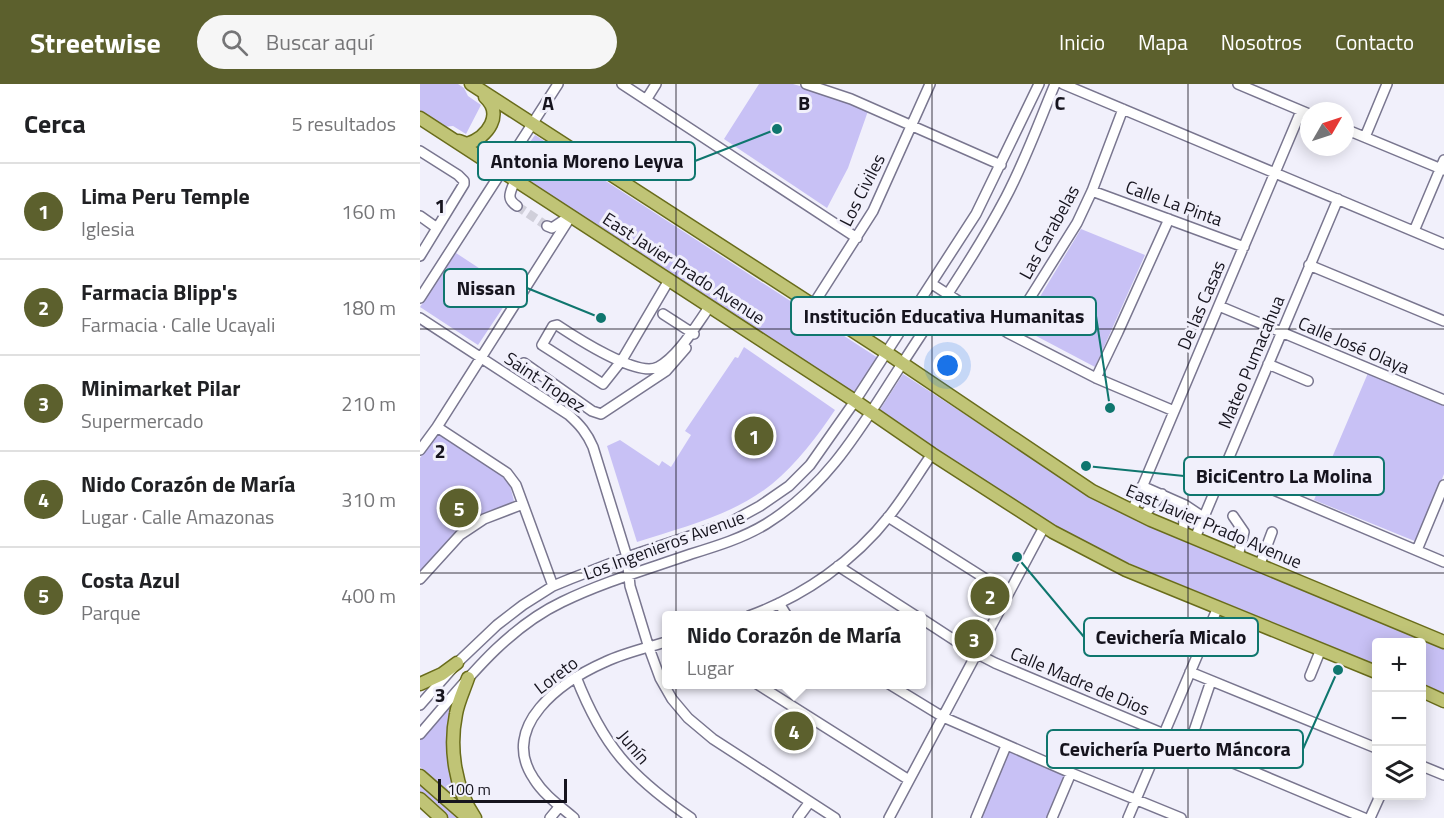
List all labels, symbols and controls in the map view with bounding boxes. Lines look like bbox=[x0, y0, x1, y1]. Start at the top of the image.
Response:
search box bbox=[197, 15, 617, 69]
text: Streetwise bbox=[30, 21, 161, 64]
text: Buscar aquí bbox=[266, 25, 373, 59]
icon: search bbox=[218, 26, 251, 59]
text: Inicio bbox=[1059, 26, 1105, 58]
text: Mapa bbox=[1138, 26, 1188, 58]
text: Nosotros bbox=[1221, 26, 1302, 58]
text: Contacto bbox=[1335, 26, 1414, 58]
text: A bbox=[542, 87, 554, 118]
text: B bbox=[798, 87, 810, 118]
text: C bbox=[1055, 87, 1066, 118]
north arrow bbox=[1300, 102, 1354, 156]
text: Cerca bbox=[24, 104, 86, 143]
text: 5 resultados bbox=[292, 108, 396, 139]
callout: Antonia Moreno Leyva bbox=[478, 142, 695, 180]
text: Antonia Moreno Leyva bbox=[491, 145, 683, 176]
street label: Los Civiles bbox=[832, 149, 892, 231]
street label: Calle La Pinta bbox=[1122, 173, 1226, 233]
text: Lima Peru Temple bbox=[81, 179, 250, 213]
street label: Las Carabelas bbox=[1012, 180, 1086, 284]
text: 1 bbox=[434, 190, 446, 221]
text: 1 bbox=[38, 196, 49, 227]
text: 160 m bbox=[341, 196, 396, 227]
street label: East Javier Prado Avenue bbox=[597, 205, 771, 331]
text: Iglesia bbox=[81, 213, 134, 244]
street label: De las Casas bbox=[1170, 256, 1232, 354]
callout: Nissan bbox=[444, 269, 527, 307]
text: Nissan bbox=[456, 272, 516, 303]
text: Farmacia Blipp's bbox=[81, 275, 237, 309]
street label: Mateo Pumacahua bbox=[1211, 291, 1291, 433]
text: 2 bbox=[38, 292, 49, 323]
text: 180 m bbox=[341, 292, 396, 323]
callout: Institución Educativa Humanitas bbox=[791, 297, 1096, 335]
text: Institución Educativa Humanitas bbox=[804, 300, 1085, 331]
text: Farmacia · Calle Ucayali bbox=[81, 309, 275, 340]
street label: Calle José Olaya bbox=[1294, 309, 1414, 381]
street label: Saint Tropez bbox=[499, 345, 591, 419]
your location bbox=[933, 351, 962, 380]
text: Minimarket Pilar bbox=[81, 371, 240, 405]
text: 3 bbox=[38, 388, 49, 419]
text: 210 m bbox=[341, 388, 396, 419]
text: Supermercado bbox=[81, 405, 203, 436]
pin: 1 bbox=[734, 414, 774, 458]
text: 2 bbox=[434, 435, 446, 466]
callout: BiciCentro La Molina bbox=[1184, 457, 1384, 495]
text: BiciCentro La Molina bbox=[1196, 460, 1372, 491]
text: Nido Corazón de María bbox=[81, 467, 296, 501]
street label: East Javier Prado Avenue bbox=[1122, 477, 1306, 575]
text: 4 bbox=[38, 484, 49, 515]
text: 310 m bbox=[341, 484, 396, 515]
pin: 5 bbox=[440, 486, 478, 530]
text: Lugar · Calle Amazonas bbox=[81, 501, 274, 532]
street label: Los Ingenieros Avenue bbox=[580, 503, 748, 587]
text: Costa Azul bbox=[81, 563, 180, 597]
pin: 2 bbox=[970, 574, 1010, 618]
text: 5 bbox=[38, 580, 49, 611]
text: 400 m bbox=[341, 580, 396, 611]
text: Parque bbox=[81, 597, 141, 628]
popup bbox=[662, 611, 926, 689]
pin: 3 bbox=[954, 616, 994, 662]
text: Nido Corazón de María bbox=[687, 618, 901, 652]
callout: Cevichería Micalo bbox=[1084, 618, 1258, 656]
text: Cevichería Micalo bbox=[1096, 621, 1246, 652]
map controls bbox=[1372, 638, 1426, 800]
button: + bbox=[1372, 638, 1426, 692]
street label: Calle Madre de Dios bbox=[1006, 639, 1154, 723]
street label: Loreto bbox=[528, 649, 584, 701]
text: Lugar bbox=[687, 652, 734, 683]
text: 3 bbox=[434, 679, 446, 710]
button: − bbox=[1372, 692, 1426, 746]
pin: 4 bbox=[774, 708, 814, 754]
street label: Junín bbox=[611, 724, 657, 770]
callout: Cevichería Puerto Máncora bbox=[1047, 730, 1303, 768]
text: Cevichería Puerto Máncora bbox=[1059, 733, 1291, 764]
button: layers bbox=[1372, 746, 1426, 800]
scale bar bbox=[438, 776, 567, 804]
text: 100 m bbox=[447, 777, 491, 801]

